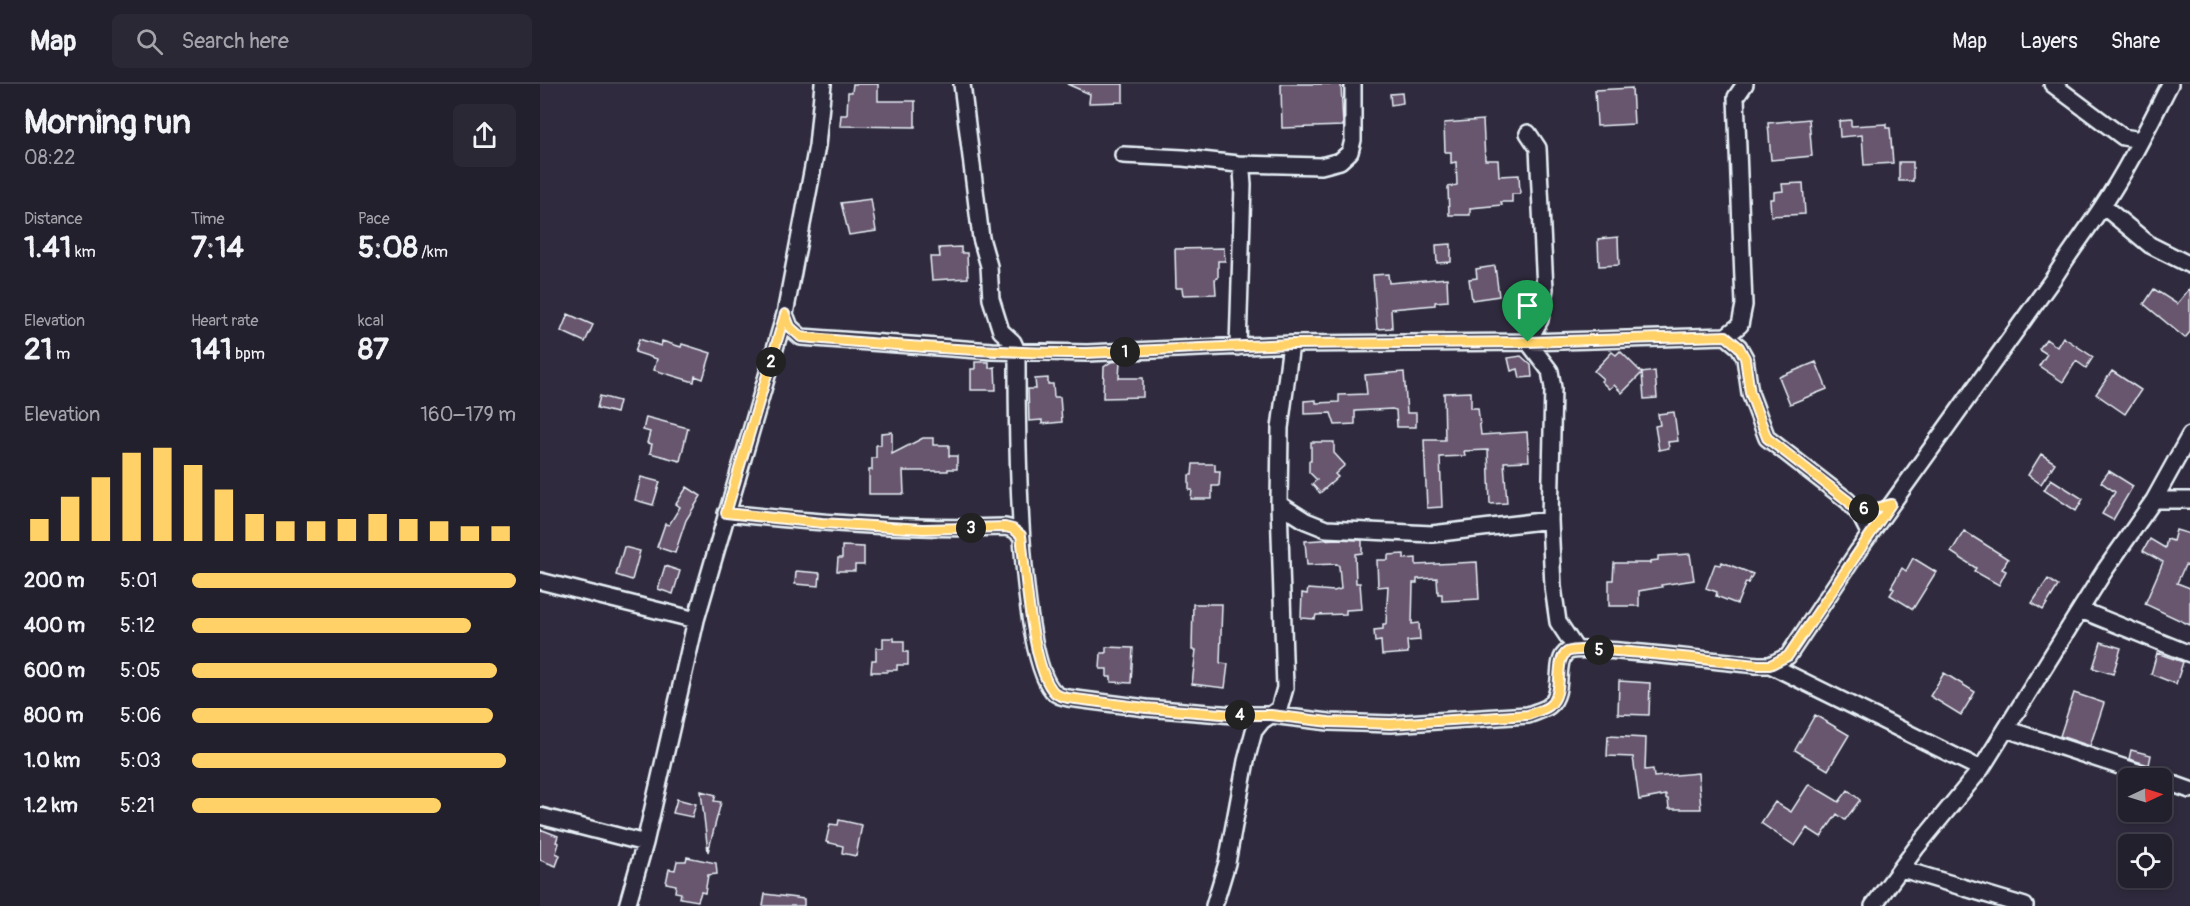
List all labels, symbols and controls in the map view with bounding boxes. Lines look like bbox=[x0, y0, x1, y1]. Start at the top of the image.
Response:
search box bbox=[112, 14, 532, 68]
text: Map bbox=[30, 24, 76, 59]
icon: search bbox=[133, 25, 166, 58]
text: Search here bbox=[181, 27, 289, 55]
text: Map bbox=[1952, 28, 1987, 55]
text: Layers bbox=[2020, 28, 2078, 55]
text: Share bbox=[2111, 28, 2160, 55]
text: Morning run bbox=[24, 102, 191, 143]
button: share bbox=[453, 104, 516, 167]
text: 08:22 bbox=[24, 145, 75, 170]
text: Distance bbox=[24, 209, 83, 229]
text: Time bbox=[191, 209, 224, 229]
text: Pace bbox=[358, 209, 390, 229]
text: 1.41 bbox=[24, 229, 71, 266]
text: 7:14 bbox=[191, 229, 244, 266]
text: 5:08 bbox=[358, 229, 418, 266]
text: km bbox=[71, 242, 96, 262]
text: /km bbox=[418, 242, 448, 262]
pin bbox=[1502, 280, 1553, 342]
icon: arrive bbox=[1511, 289, 1544, 322]
text: Elevation bbox=[24, 311, 85, 331]
text: Heart rate bbox=[191, 311, 258, 331]
text: kcal bbox=[358, 311, 384, 331]
text: 21 bbox=[24, 331, 53, 368]
text: 141 bbox=[191, 331, 232, 368]
text: 87 bbox=[358, 331, 389, 368]
pin: 1 bbox=[1110, 337, 1140, 367]
text: 1 bbox=[1122, 342, 1128, 362]
text: m bbox=[53, 344, 70, 364]
text: bpm bbox=[232, 344, 265, 364]
pin: 2 bbox=[756, 347, 786, 377]
text: 2 bbox=[767, 352, 775, 372]
text: Elevation bbox=[24, 402, 100, 427]
text: 160–179 m bbox=[420, 402, 516, 427]
pin: 6 bbox=[1849, 494, 1879, 524]
text: 6 bbox=[1859, 499, 1869, 519]
pin: 3 bbox=[956, 513, 986, 543]
text: 3 bbox=[967, 518, 975, 538]
text: 200 m bbox=[24, 568, 85, 593]
text: 5:01 bbox=[120, 568, 158, 593]
text: 400 m bbox=[24, 613, 85, 638]
text: 5:12 bbox=[120, 613, 155, 638]
pin: 5 bbox=[1584, 635, 1614, 665]
text: 5 bbox=[1595, 640, 1603, 660]
text: 600 m bbox=[24, 658, 85, 683]
text: 5:05 bbox=[120, 658, 161, 683]
pin: 4 bbox=[1225, 700, 1255, 730]
text: 800 m bbox=[24, 703, 84, 728]
text: 5:06 bbox=[120, 703, 161, 728]
text: 4 bbox=[1235, 705, 1245, 725]
text: 1.0 km bbox=[24, 748, 80, 773]
text: 5:03 bbox=[120, 748, 161, 773]
north arrow bbox=[2118, 768, 2172, 822]
map controls bbox=[2118, 768, 2172, 888]
text: 1.2 km bbox=[24, 793, 78, 818]
text: 5:21 bbox=[120, 793, 155, 818]
button: locate bbox=[2118, 834, 2172, 888]

